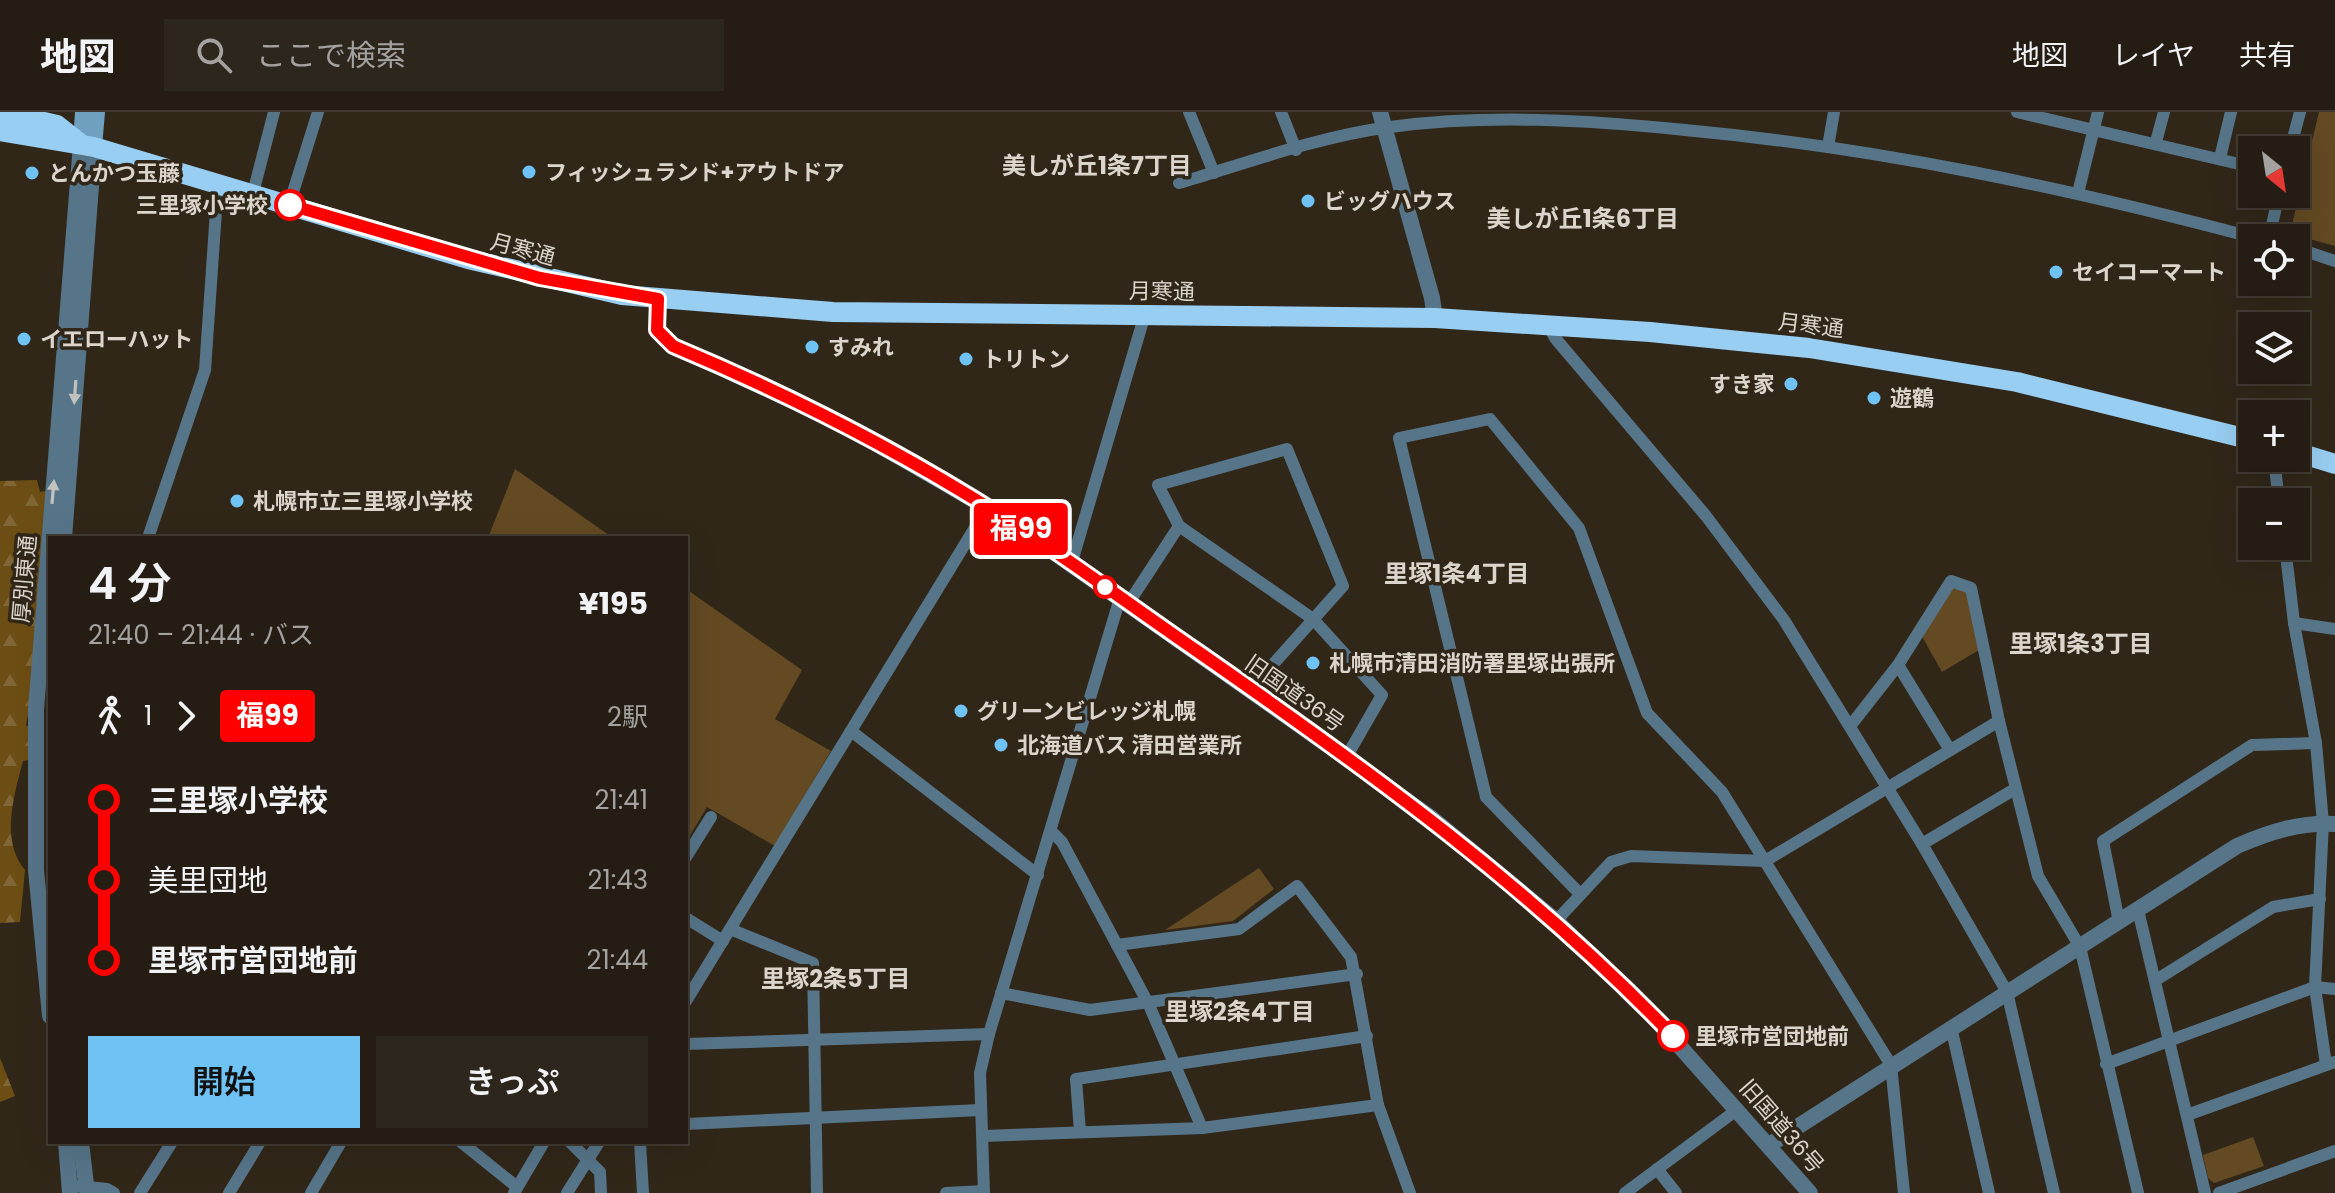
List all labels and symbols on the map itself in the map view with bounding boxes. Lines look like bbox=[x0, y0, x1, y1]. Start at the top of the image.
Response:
north arrow bbox=[2238, 136, 2310, 208]
district label: 美しが丘1条7丁目 bbox=[1002, 149, 1192, 182]
place label: フィッシュランド+アウトドア bbox=[545, 157, 844, 188]
place label: とんかつ玉藤 bbox=[48, 158, 180, 189]
marker: フィッシュランド+アウトドア bbox=[520, 163, 538, 181]
marker: とんかつ玉藤 bbox=[23, 164, 41, 182]
place label: ビッグハウス bbox=[1324, 186, 1456, 217]
place label: 三里塚小学校 bbox=[136, 190, 268, 221]
marker: 三里塚小学校 bbox=[275, 190, 305, 220]
marker: ビッグハウス bbox=[1299, 192, 1317, 210]
district label: 美しが丘1条6丁目 bbox=[1487, 202, 1679, 235]
street label: 月寒通 bbox=[487, 226, 559, 273]
place label: セイコーマート bbox=[2072, 257, 2226, 288]
marker: セイコーマート bbox=[2047, 263, 2065, 281]
street label: 月寒通 bbox=[1129, 275, 1195, 308]
street label: 月寒通 bbox=[1776, 306, 1846, 345]
place label: イエローハット bbox=[40, 324, 193, 355]
marker: イエローハット bbox=[15, 330, 33, 348]
place label: すみれ bbox=[828, 332, 894, 363]
marker: すみれ bbox=[803, 338, 821, 356]
place label: トリトン bbox=[982, 344, 1070, 375]
marker: トリトン bbox=[957, 350, 975, 368]
place label: すき家 bbox=[1709, 369, 1775, 400]
marker: すき家 bbox=[1782, 375, 1800, 393]
one-way arrow bbox=[68, 380, 81, 405]
place label: 遊鶴 bbox=[1890, 383, 1934, 414]
marker: 遊鶴 bbox=[1865, 389, 1883, 407]
one-way arrow bbox=[47, 479, 60, 504]
place label: 札幌市立三里塚小学校 bbox=[253, 486, 473, 517]
marker: 札幌市立三里塚小学校 bbox=[228, 492, 246, 510]
line badge: 福99 bbox=[975, 503, 1067, 555]
street label: 厚別東通 bbox=[5, 534, 44, 624]
district label: 里塚1条4丁目 bbox=[1384, 557, 1530, 590]
unlabelled marker bbox=[1094, 576, 1116, 598]
district label: 里塚1条3丁目 bbox=[2009, 627, 2153, 660]
street label: 旧国道36号 bbox=[1239, 648, 1351, 739]
place label: 札幌市清田消防署里塚出張所 bbox=[1329, 648, 1615, 679]
marker: 札幌市清田消防署里塚出張所 bbox=[1304, 654, 1322, 672]
place label: グリーンビレッジ札幌 bbox=[977, 696, 1196, 727]
marker: グリーンビレッジ札幌 bbox=[952, 702, 970, 720]
place label: 北海道バス 清田営業所 bbox=[1017, 730, 1242, 761]
marker: 北海道バス 清田営業所 bbox=[992, 736, 1010, 754]
district label: 里塚2条5丁目 bbox=[761, 962, 911, 995]
district label: 里塚2条4丁目 bbox=[1165, 995, 1315, 1028]
marker: 里塚市営団地前 bbox=[1658, 1021, 1688, 1051]
place label: 里塚市営団地前 bbox=[1695, 1021, 1849, 1052]
street label: 旧国道36号 bbox=[1732, 1073, 1831, 1180]

